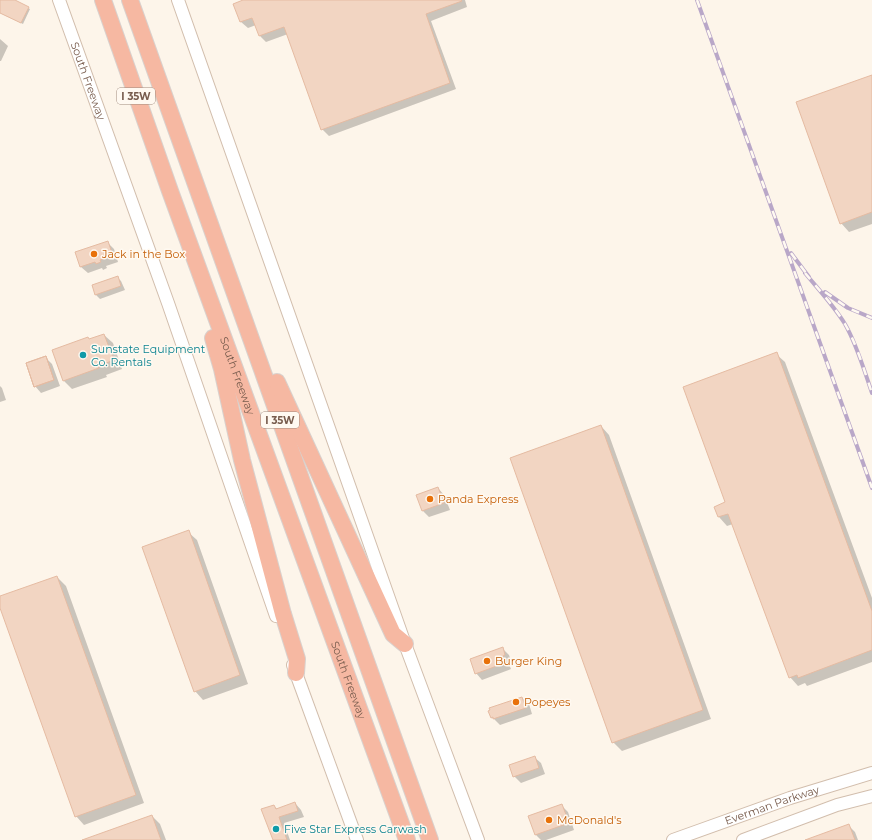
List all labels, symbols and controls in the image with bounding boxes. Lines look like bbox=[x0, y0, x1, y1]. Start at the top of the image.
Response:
street label: South Freeway bbox=[68, 40, 109, 122]
road number: I 35W bbox=[117, 88, 155, 104]
place label: Jack in the Box bbox=[101, 247, 185, 261]
marker: Jack in the Box bbox=[89, 249, 99, 259]
street label: South Freeway bbox=[217, 335, 258, 417]
place label: Sunstate Equipment Co. Rentals bbox=[91, 342, 206, 369]
marker: Sunstate Equipment Co. Rentals bbox=[78, 350, 88, 360]
road number: I 35W bbox=[261, 412, 299, 428]
place label: Panda Express bbox=[438, 492, 519, 506]
marker: Panda Express bbox=[425, 494, 435, 504]
street label: South Freeway bbox=[328, 639, 369, 721]
place label: Burger King bbox=[495, 654, 562, 668]
marker: Burger King bbox=[482, 656, 492, 666]
place label: Popeyes bbox=[524, 695, 571, 709]
marker: Popeyes bbox=[511, 697, 521, 707]
street label: Everman Parkway bbox=[723, 782, 821, 828]
place label: McDonald's bbox=[557, 813, 622, 827]
marker: McDonald's bbox=[544, 815, 554, 825]
place label: Five Star Express Carwash bbox=[284, 822, 427, 836]
marker: Five Star Express Carwash bbox=[271, 824, 281, 834]

